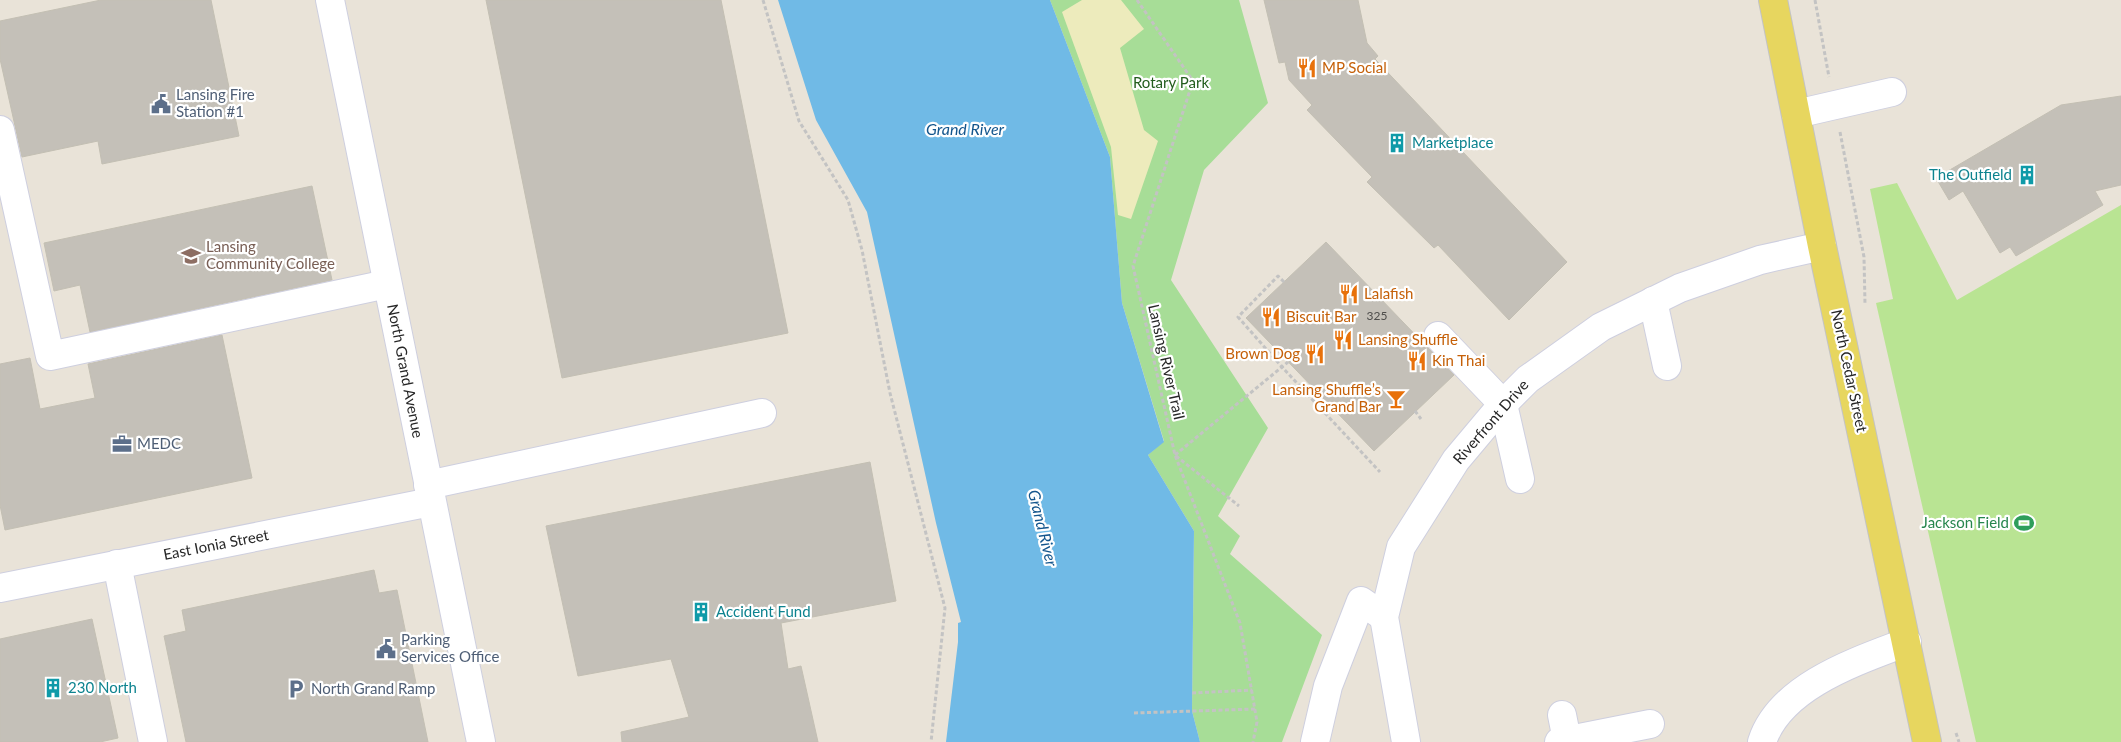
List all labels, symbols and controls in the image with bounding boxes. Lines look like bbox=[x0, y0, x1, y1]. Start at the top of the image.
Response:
restaurant icon: MP Social bbox=[1296, 57, 1318, 79]
place label: MP Social bbox=[1322, 58, 1387, 76]
park label: Rotary Park bbox=[1133, 73, 1209, 91]
place label: Lansing Fire Station #1 bbox=[176, 85, 255, 120]
public building icon: Lansing Fire Station #1 bbox=[150, 93, 172, 115]
water label: Grand River bbox=[926, 119, 1005, 138]
building icon: Marketplace bbox=[1386, 132, 1408, 154]
place label: Marketplace bbox=[1412, 133, 1493, 151]
building icon: The Outfield bbox=[2016, 164, 2038, 186]
place label: The Outfield bbox=[1929, 165, 2012, 183]
place label: Lansing Community College bbox=[206, 237, 335, 272]
school or university icon: Lansing Community College bbox=[180, 245, 202, 267]
restaurant icon: Lalafish bbox=[1338, 283, 1360, 305]
place label: Lalafish bbox=[1364, 284, 1414, 302]
street label: North Grand Avenue bbox=[384, 302, 428, 439]
street label: Lansing River Trail bbox=[1145, 302, 1189, 421]
restaurant icon: Biscuit Bar bbox=[1260, 306, 1282, 328]
place label: Biscuit Bar bbox=[1286, 307, 1357, 325]
house number: 325 bbox=[1367, 308, 1387, 323]
street label: North Cedar Street bbox=[1828, 308, 1872, 434]
restaurant icon: Lansing Shuffle bbox=[1332, 329, 1354, 351]
place label: Lansing Shuffle bbox=[1358, 330, 1458, 348]
restaurant icon: Brown Dog bbox=[1304, 343, 1326, 365]
place label: Brown Dog bbox=[1225, 344, 1300, 362]
restaurant icon: Kin Thai bbox=[1406, 350, 1428, 372]
place label: Kin Thai bbox=[1432, 351, 1485, 369]
street label: Riverfront Drive bbox=[1449, 375, 1532, 467]
place label: Lansing Shuffle’s Grand Bar bbox=[1272, 380, 1382, 415]
bar icon: Lansing Shuffle’s Grand Bar bbox=[1385, 388, 1407, 410]
office icon: MEDC bbox=[111, 433, 133, 455]
place label: MEDC bbox=[137, 434, 181, 452]
water label: Grand River bbox=[1025, 488, 1062, 569]
sports icon: Jackson Field bbox=[2013, 512, 2035, 534]
place label: Jackson Field bbox=[1922, 513, 2009, 531]
street label: East Ionia Street bbox=[162, 525, 271, 563]
building icon: Accident Fund bbox=[690, 601, 712, 623]
place label: Accident Fund bbox=[716, 602, 811, 620]
place label: Parking Services Office bbox=[401, 630, 499, 665]
public building icon: Parking Services Office bbox=[375, 638, 397, 660]
building icon: 230 North bbox=[42, 677, 64, 699]
place label: 230 North bbox=[68, 678, 137, 696]
parking icon: North Grand Ramp bbox=[285, 678, 307, 700]
place label: North Grand Ramp bbox=[311, 679, 436, 697]

